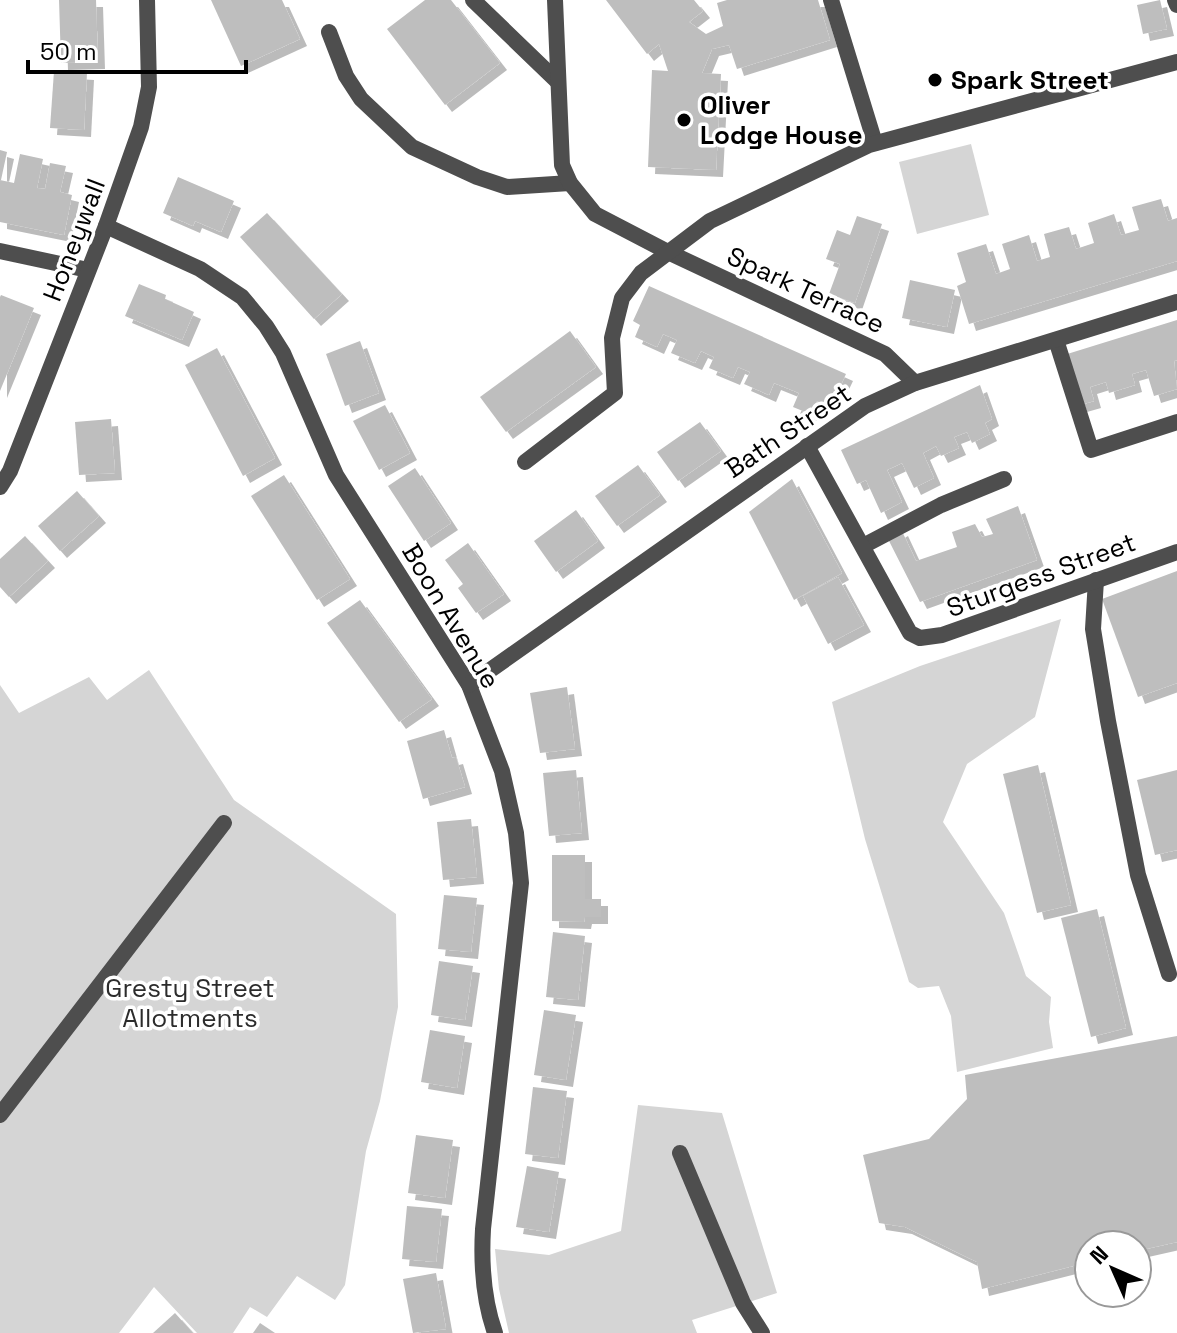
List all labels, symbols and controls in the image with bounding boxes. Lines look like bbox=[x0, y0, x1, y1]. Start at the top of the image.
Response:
scale bar bbox=[28, 24, 246, 74]
text: 50 m bbox=[40, 36, 97, 67]
place label: Spark Street bbox=[951, 63, 1109, 97]
marker: Spark Street bbox=[926, 71, 944, 89]
place label: Oliver Lodge House bbox=[700, 88, 862, 152]
marker: Oliver Lodge House bbox=[675, 111, 693, 129]
street label: Honeywall bbox=[35, 174, 113, 306]
street label: Spark Terrace bbox=[722, 239, 890, 341]
street label: Bath Street bbox=[718, 376, 858, 486]
street label: Sturgess Street bbox=[942, 525, 1140, 625]
street label: Boon Avenue bbox=[394, 537, 508, 695]
park label: Gresty Street Allotments bbox=[105, 971, 275, 1035]
north arrow bbox=[1073, 1229, 1153, 1309]
text: N bbox=[1084, 1240, 1114, 1270]

